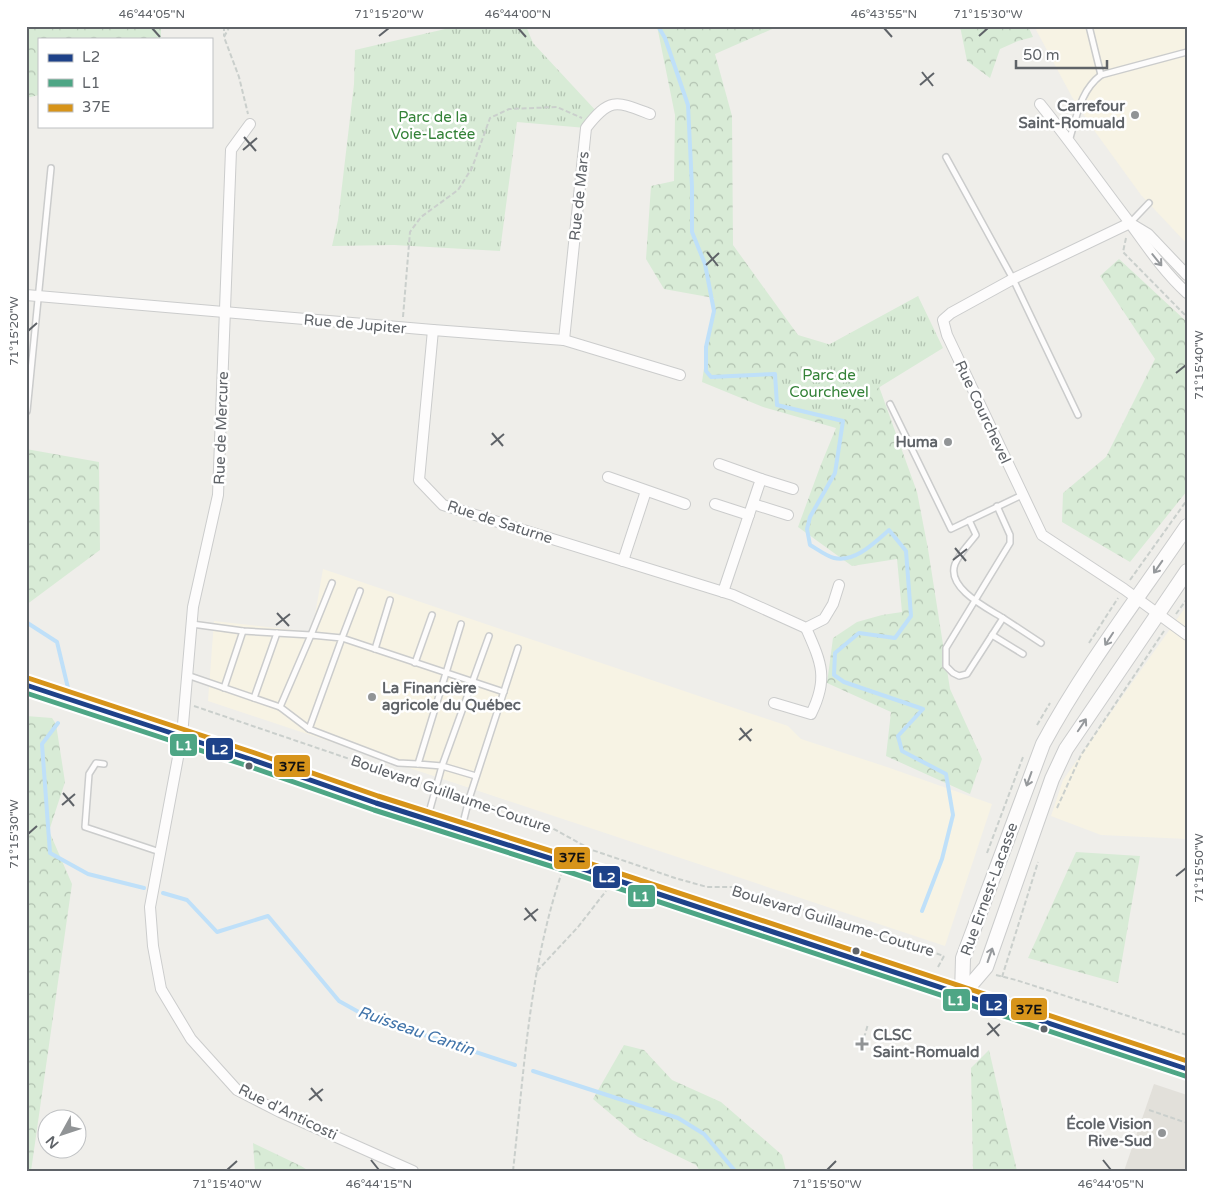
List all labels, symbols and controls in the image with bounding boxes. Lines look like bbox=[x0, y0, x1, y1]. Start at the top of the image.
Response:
text: 46°44'05"N bbox=[119, 7, 185, 21]
text: 71°15'20"W bbox=[354, 7, 424, 21]
text: 46°44'00"N bbox=[485, 7, 551, 21]
text: 46°43'55"N bbox=[851, 7, 917, 21]
text: 71°15'30"W bbox=[953, 7, 1023, 21]
legend bbox=[38, 38, 212, 128]
scale bar bbox=[1016, 38, 1107, 70]
text: 50 m bbox=[1023, 46, 1060, 64]
text: L2 bbox=[82, 48, 100, 66]
text: L1 bbox=[82, 74, 100, 92]
place label: Carrefour Saint-Romuald bbox=[1019, 97, 1125, 132]
text: 37E bbox=[82, 98, 110, 116]
park label: Parc de la Voie-Lactée bbox=[391, 108, 475, 143]
marker: Carrefour Saint-Romuald bbox=[1129, 109, 1141, 121]
street label: Rue de Mars bbox=[565, 150, 593, 242]
one-way arrow bbox=[1151, 253, 1162, 266]
text: 71°15'20"W bbox=[7, 296, 21, 366]
street label: Rue de Jupiter bbox=[303, 311, 407, 337]
text: 71°15'40"W bbox=[1192, 330, 1206, 400]
street label: Rue Courchevel bbox=[951, 358, 1015, 466]
park label: Parc de Courchevel bbox=[789, 366, 869, 401]
street label: Rue de Mercure bbox=[210, 371, 232, 485]
place label: Huma bbox=[896, 433, 938, 451]
marker: Huma bbox=[942, 436, 954, 448]
street label: Rue de Saturne bbox=[445, 496, 555, 548]
one-way arrow bbox=[1153, 560, 1163, 574]
one-way arrow bbox=[1104, 631, 1114, 645]
place label: La Financière agricole du Québec bbox=[382, 679, 521, 715]
marker: La Financière agricole du Québec bbox=[366, 691, 378, 703]
one-way arrow bbox=[1077, 719, 1087, 733]
line badge: L1 bbox=[169, 733, 198, 757]
text: L1 bbox=[176, 737, 192, 754]
line badge: L2 bbox=[205, 737, 234, 761]
text: L2 bbox=[212, 741, 229, 758]
street label: Boulevard Guillaume-Couture bbox=[348, 751, 554, 837]
line badge: 37E bbox=[273, 754, 311, 778]
text: 37E bbox=[279, 758, 305, 775]
unlabelled marker bbox=[244, 761, 254, 771]
one-way arrow bbox=[1024, 771, 1033, 786]
text: 71°15'30"W bbox=[7, 799, 21, 869]
street label: Rue Ernest-Lacasse bbox=[957, 820, 1021, 958]
text: 71°15'50"W bbox=[1192, 833, 1206, 903]
line badge: 37E bbox=[553, 846, 591, 870]
text: 37E bbox=[559, 849, 585, 866]
line badge: L2 bbox=[592, 865, 621, 889]
text: L2 bbox=[599, 869, 616, 886]
street label: Boulevard Guillaume-Couture bbox=[730, 882, 936, 960]
line badge: L1 bbox=[627, 884, 656, 908]
text: L1 bbox=[633, 888, 649, 905]
unlabelled marker bbox=[851, 946, 861, 956]
one-way arrow bbox=[986, 948, 995, 964]
line badge: L1 bbox=[942, 988, 971, 1012]
text: L1 bbox=[948, 992, 964, 1009]
line badge: L2 bbox=[979, 993, 1008, 1017]
text: L2 bbox=[986, 997, 1003, 1014]
line badge: 37E bbox=[1010, 997, 1048, 1021]
text: 37E bbox=[1016, 1001, 1042, 1018]
water label: Ruisseau Cantin bbox=[355, 1002, 478, 1061]
unlabelled marker bbox=[1039, 1024, 1049, 1034]
place label: CLSC Saint-Romuald bbox=[873, 1026, 980, 1061]
marker: CLSC Saint-Romuald bbox=[855, 1037, 869, 1051]
street label: Rue d'Anticosti bbox=[235, 1080, 341, 1144]
north arrow bbox=[38, 1110, 88, 1160]
place label: École Vision Rive-Sud bbox=[1066, 1114, 1152, 1150]
marker: École Vision Rive-Sud bbox=[1156, 1127, 1168, 1139]
text: N bbox=[42, 1132, 63, 1152]
text: 71°15'40"W bbox=[192, 1177, 262, 1191]
text: 46°44'15"N bbox=[346, 1177, 412, 1191]
text: 71°15'50"W bbox=[792, 1177, 862, 1191]
text: 46°44'05"N bbox=[1078, 1177, 1144, 1191]

